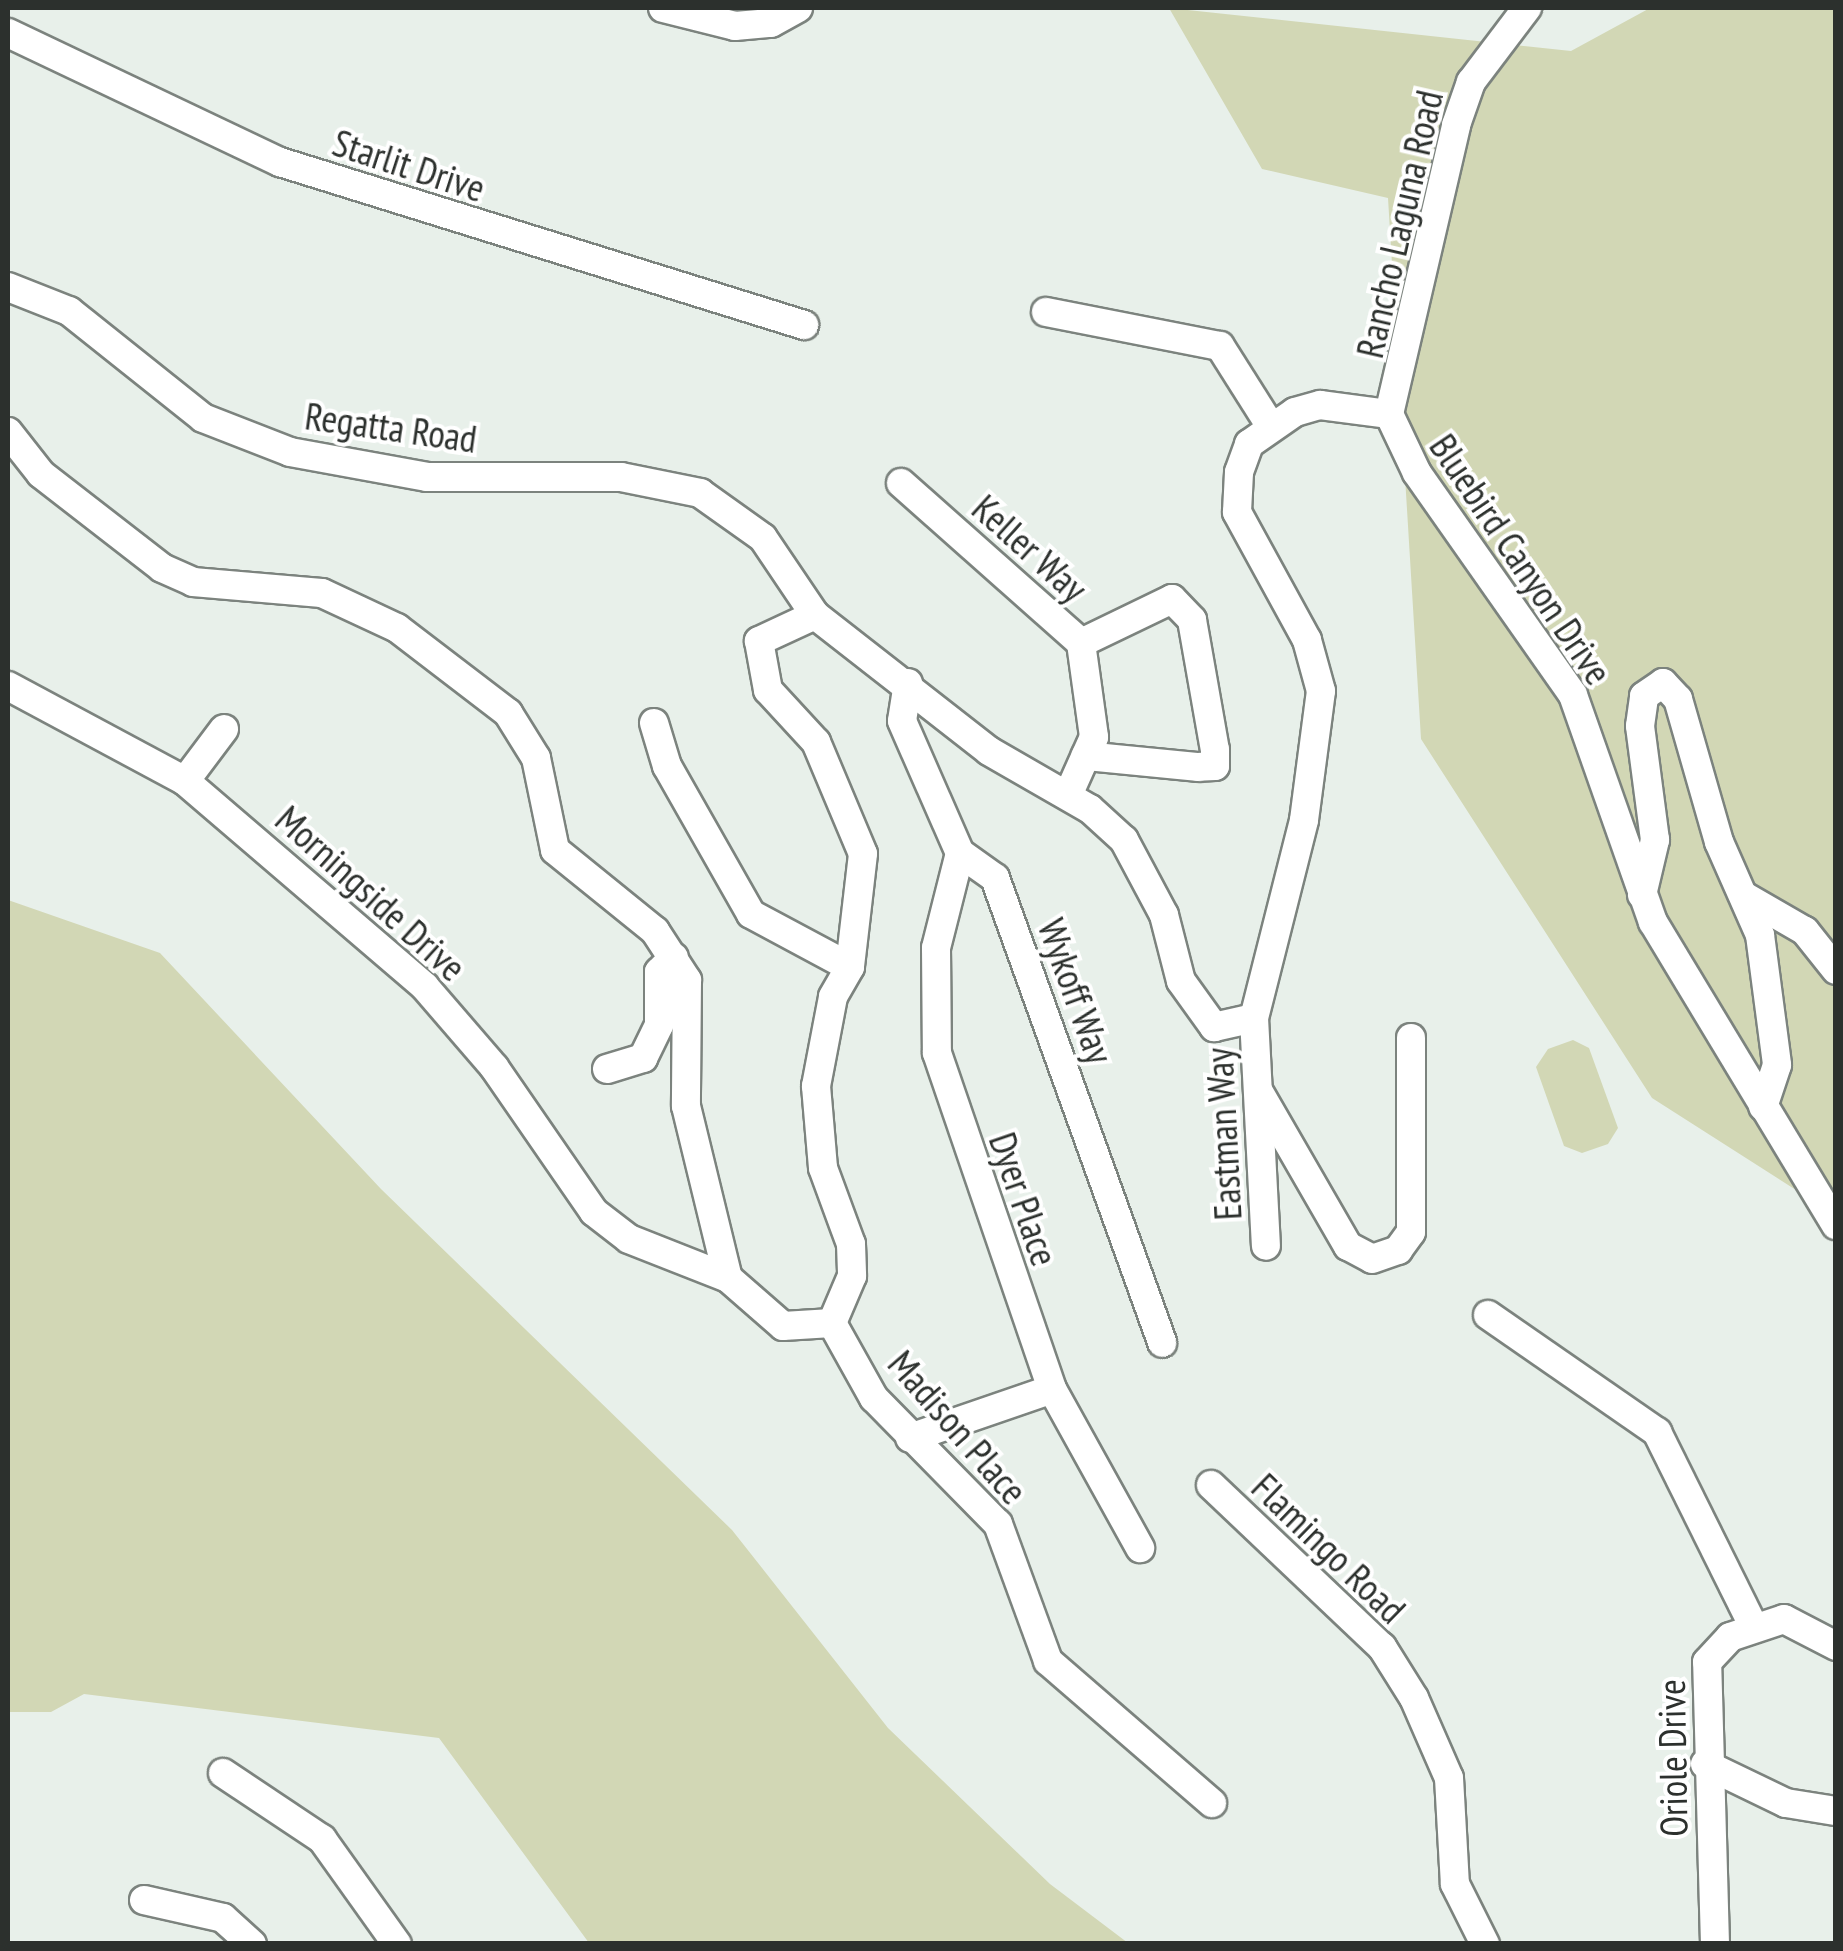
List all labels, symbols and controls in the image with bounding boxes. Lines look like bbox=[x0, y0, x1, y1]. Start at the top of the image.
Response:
street label: Rancho Laguna Road bbox=[1346, 86, 1452, 362]
street label: Starlit Drive bbox=[327, 119, 491, 211]
street label: Regatta Road bbox=[302, 392, 480, 462]
street label: Bluebird Canyon Drive bbox=[1420, 425, 1622, 693]
street label: Keller Way bbox=[963, 485, 1097, 611]
street label: Morningside Drive bbox=[267, 796, 475, 990]
street label: Wykoff Way bbox=[1029, 912, 1123, 1070]
street label: Eastman Way bbox=[1196, 1046, 1250, 1222]
street label: Dyer Place bbox=[980, 1126, 1068, 1272]
street label: Madison Place bbox=[879, 1341, 1037, 1513]
street label: Flamingo Road bbox=[1243, 1464, 1415, 1632]
street label: Oriole Drive bbox=[1648, 1679, 1696, 1837]

